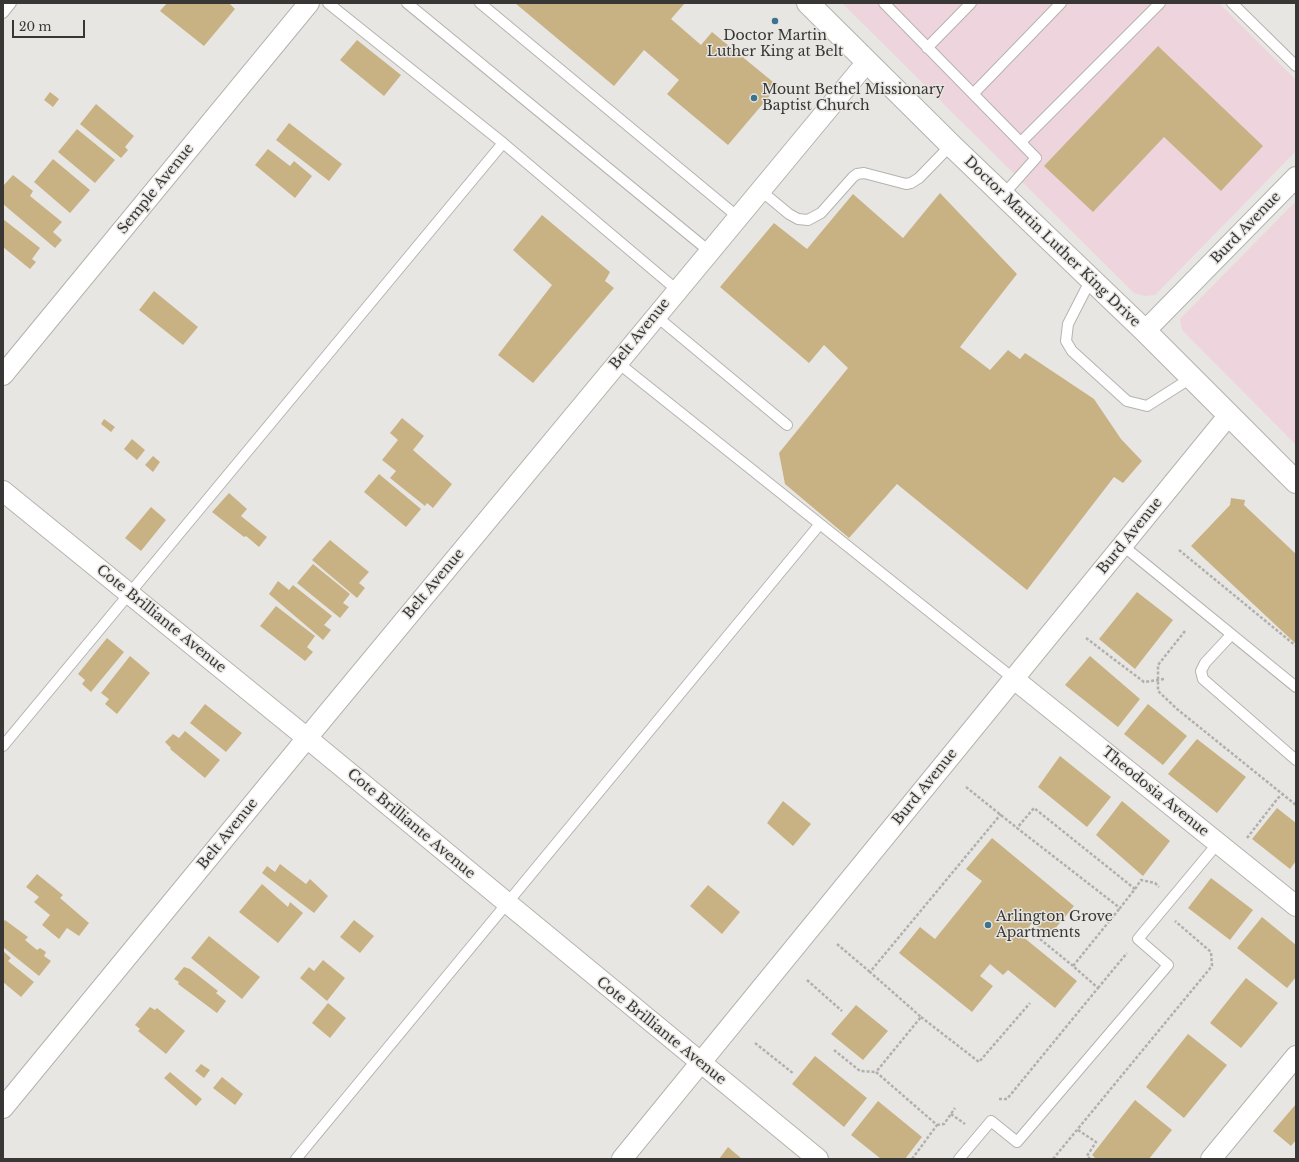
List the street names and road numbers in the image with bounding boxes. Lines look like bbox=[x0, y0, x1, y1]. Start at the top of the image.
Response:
street label: Semple Avenue bbox=[114, 140, 198, 238]
street label: Doctor Martin Luther King Drive bbox=[960, 153, 1144, 331]
street label: Burd Avenue bbox=[1208, 189, 1284, 267]
street label: Belt Avenue bbox=[606, 295, 674, 373]
street label: Burd Avenue bbox=[1094, 494, 1166, 578]
street label: Belt Avenue bbox=[400, 546, 468, 622]
street label: Cote Brilliante Avenue bbox=[93, 562, 229, 676]
street label: Theodosia Avenue bbox=[1098, 744, 1212, 840]
street label: Burd Avenue bbox=[889, 745, 961, 829]
street label: Cote Brilliante Avenue bbox=[344, 766, 478, 882]
street label: Belt Avenue bbox=[194, 795, 262, 873]
street label: Cote Brilliante Avenue bbox=[593, 974, 729, 1088]

